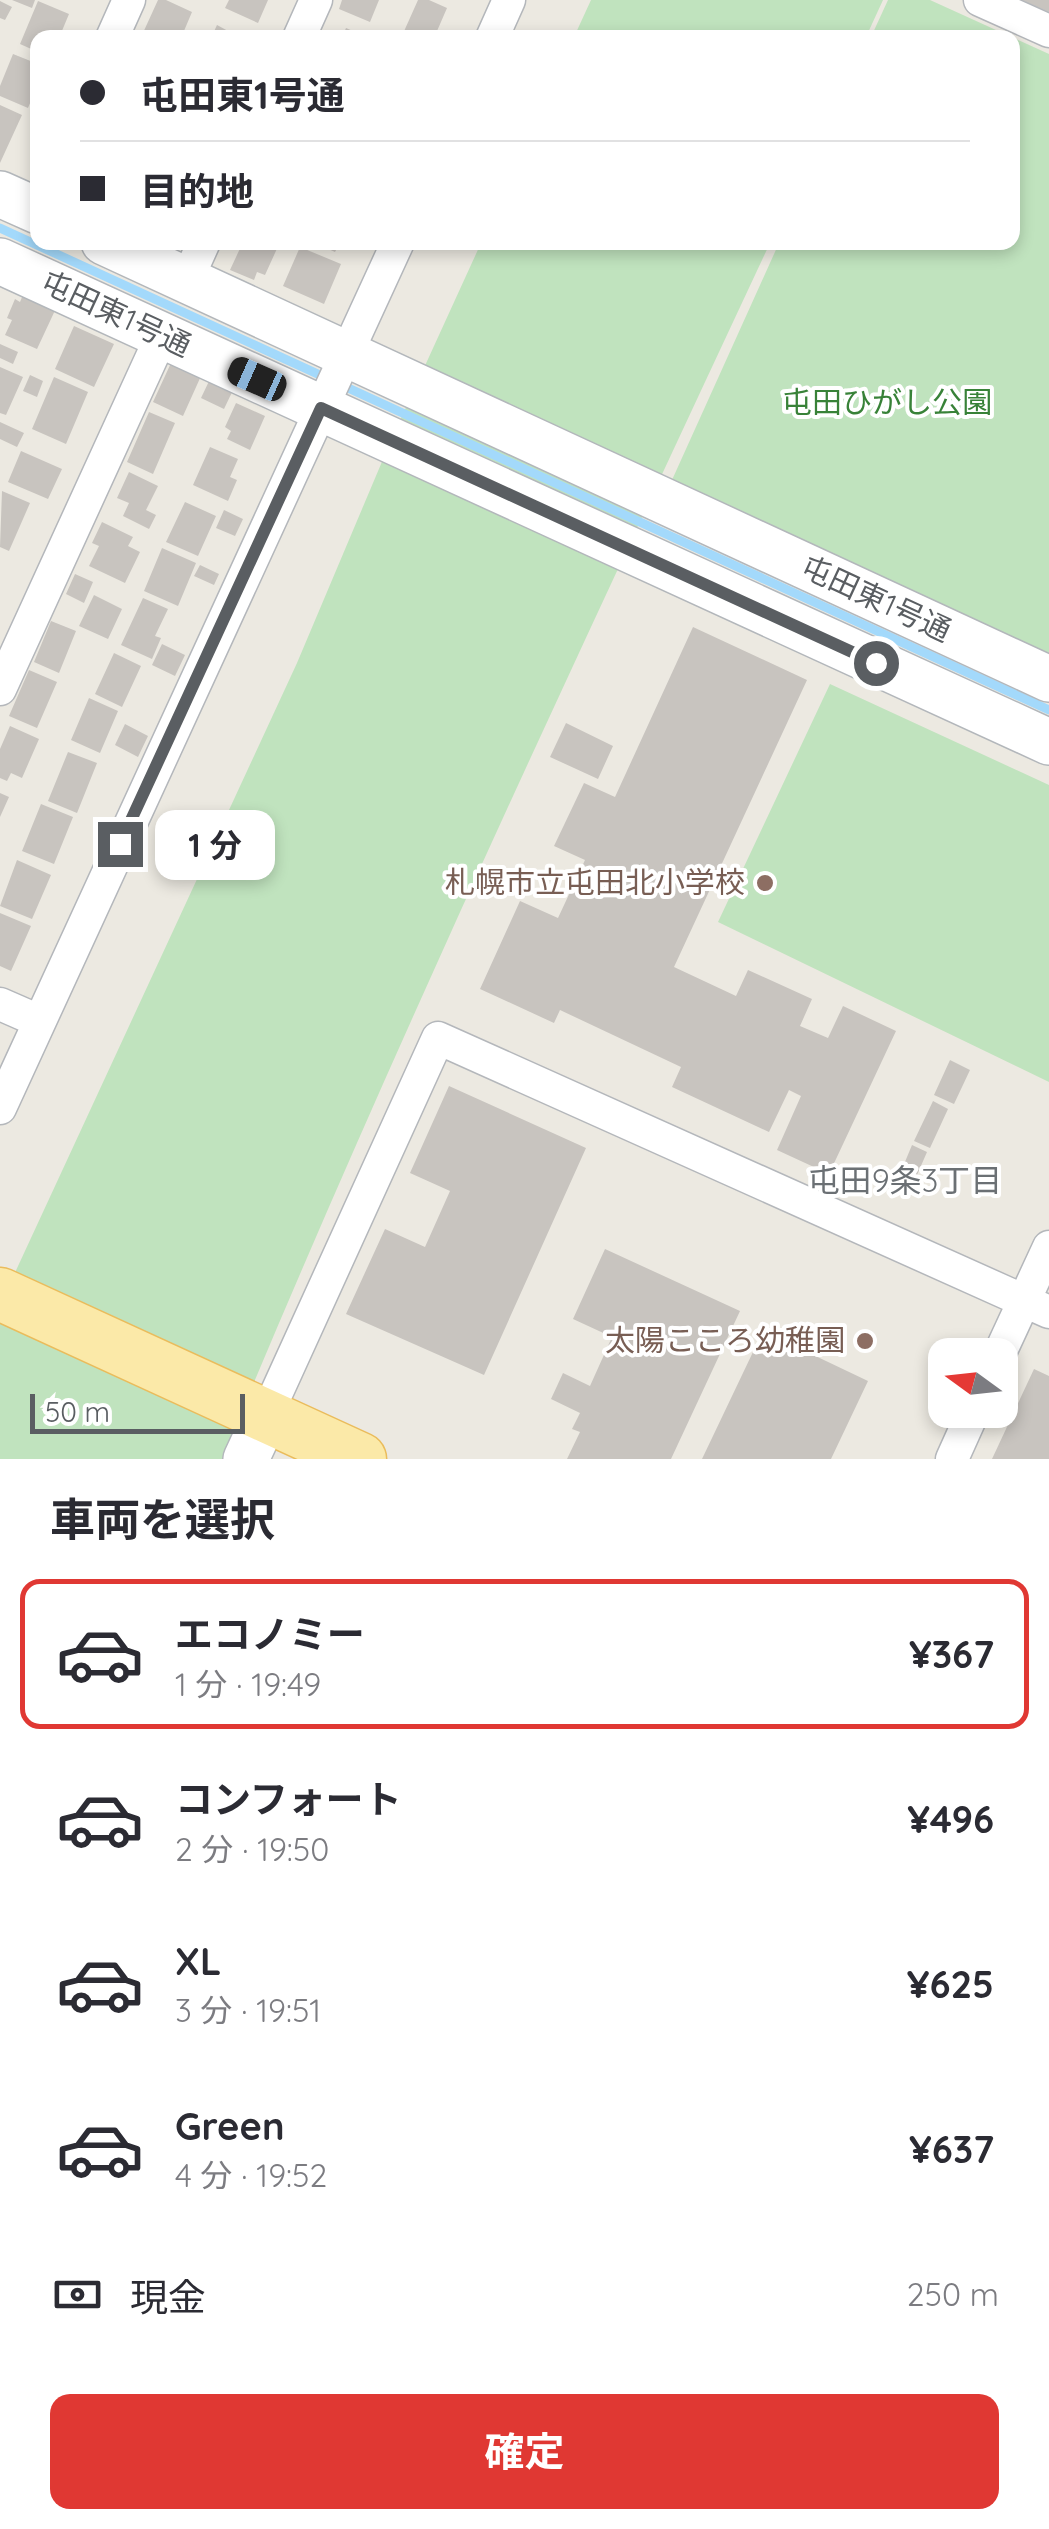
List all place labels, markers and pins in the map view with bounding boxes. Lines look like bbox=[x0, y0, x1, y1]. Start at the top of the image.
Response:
place label: 札幌市立屯田北小学校 bbox=[445, 863, 745, 901]
marker: 札幌市立屯田北小学校 bbox=[754, 872, 776, 894]
place label: 太陽こころ幼稚園 bbox=[605, 1321, 845, 1359]
marker: 太陽こころ幼稚園 bbox=[854, 1330, 876, 1352]

